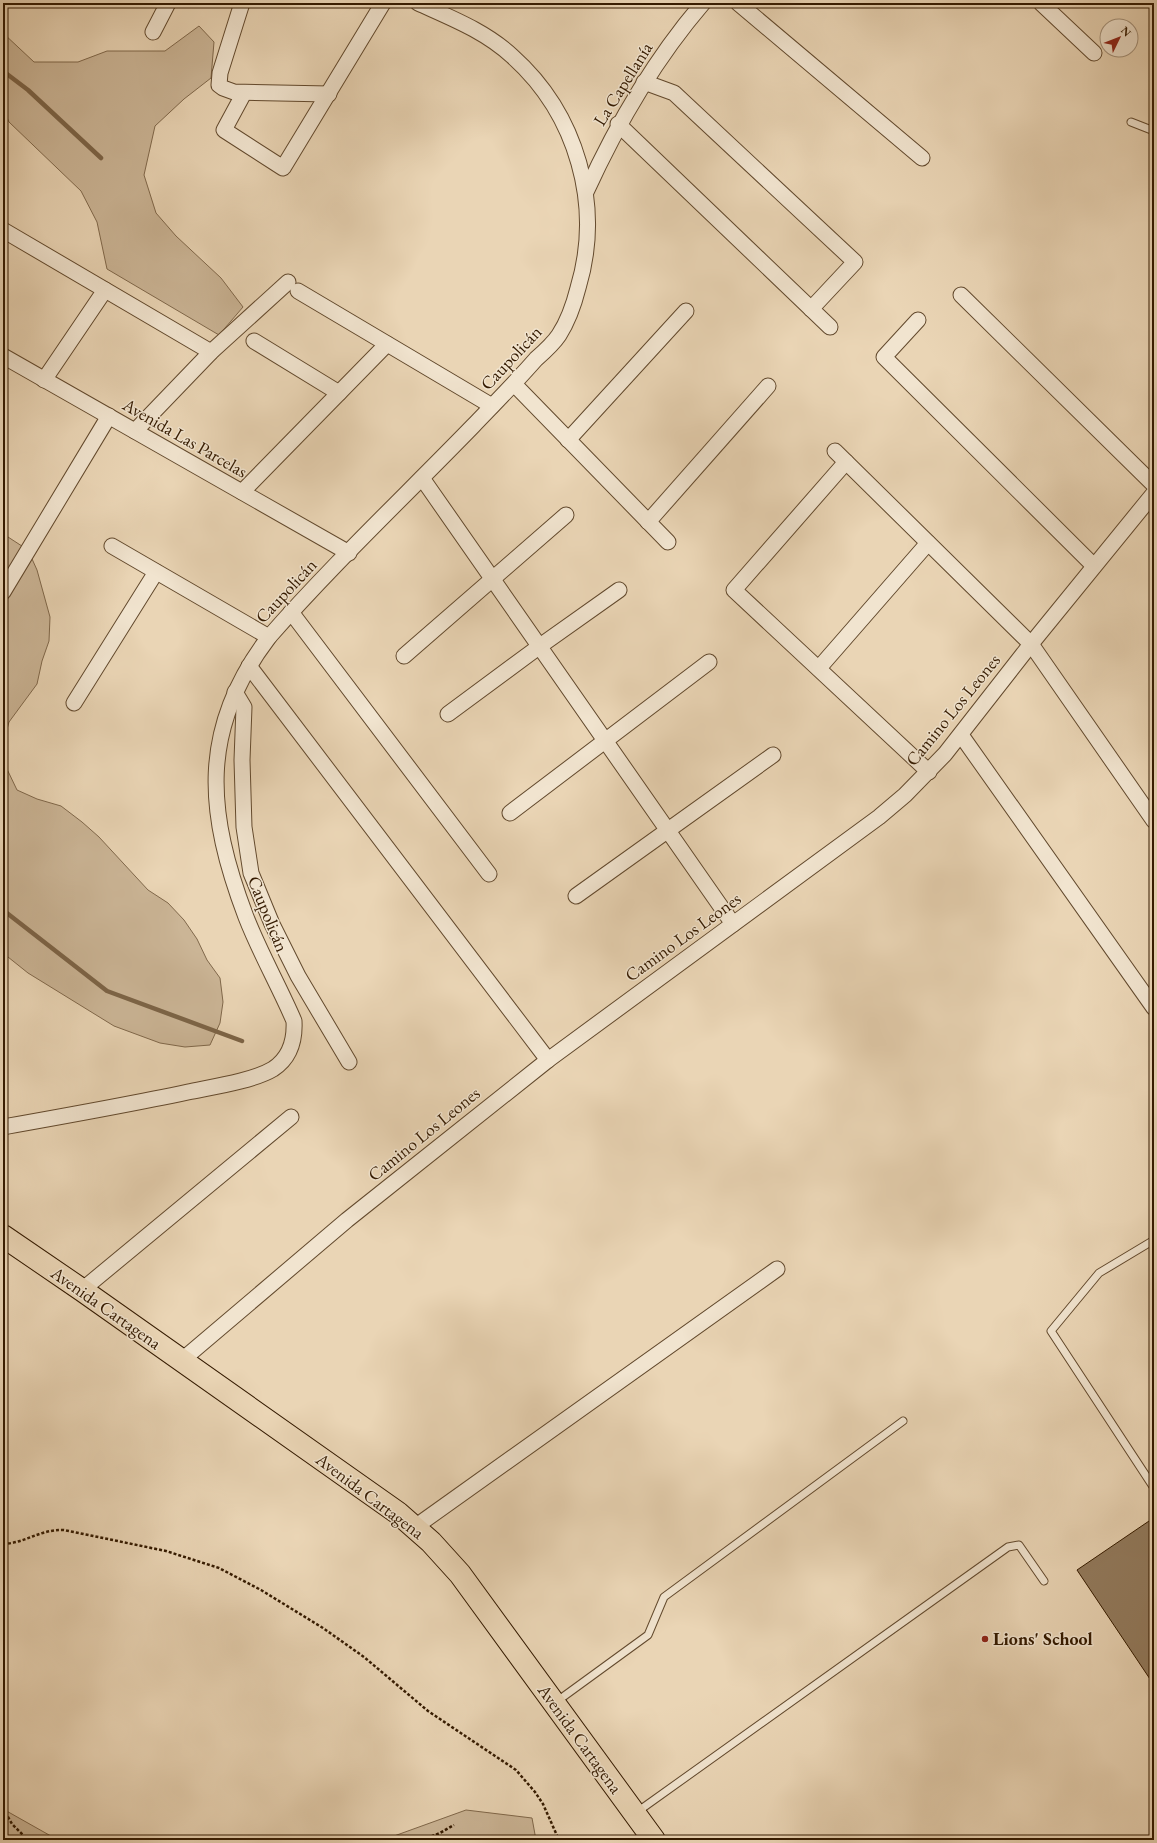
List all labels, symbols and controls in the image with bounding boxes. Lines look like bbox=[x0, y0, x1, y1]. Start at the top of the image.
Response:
north arrow bbox=[1099, 18, 1139, 58]
text: N bbox=[1118, 23, 1135, 39]
street label: La Capellanía bbox=[588, 37, 658, 130]
street label: Caupolicán bbox=[475, 320, 547, 395]
street label: Avenida Las Parcelas bbox=[118, 392, 252, 483]
street label: Caupolicán bbox=[250, 553, 322, 628]
street label: Camino Los Leones bbox=[900, 649, 1005, 770]
street label: Caupolicán bbox=[243, 872, 294, 956]
street label: Camino Los Leones bbox=[620, 887, 745, 986]
street label: Camino Los Leones bbox=[363, 1081, 485, 1186]
street label: Avenida Cartagena bbox=[46, 1260, 167, 1355]
street label: Avenida Cartagena bbox=[311, 1447, 430, 1544]
place label: Lions' School bbox=[993, 1627, 1093, 1650]
marker: Lions' School bbox=[980, 1634, 990, 1644]
street label: Avenida Cartagena bbox=[532, 1679, 628, 1799]

